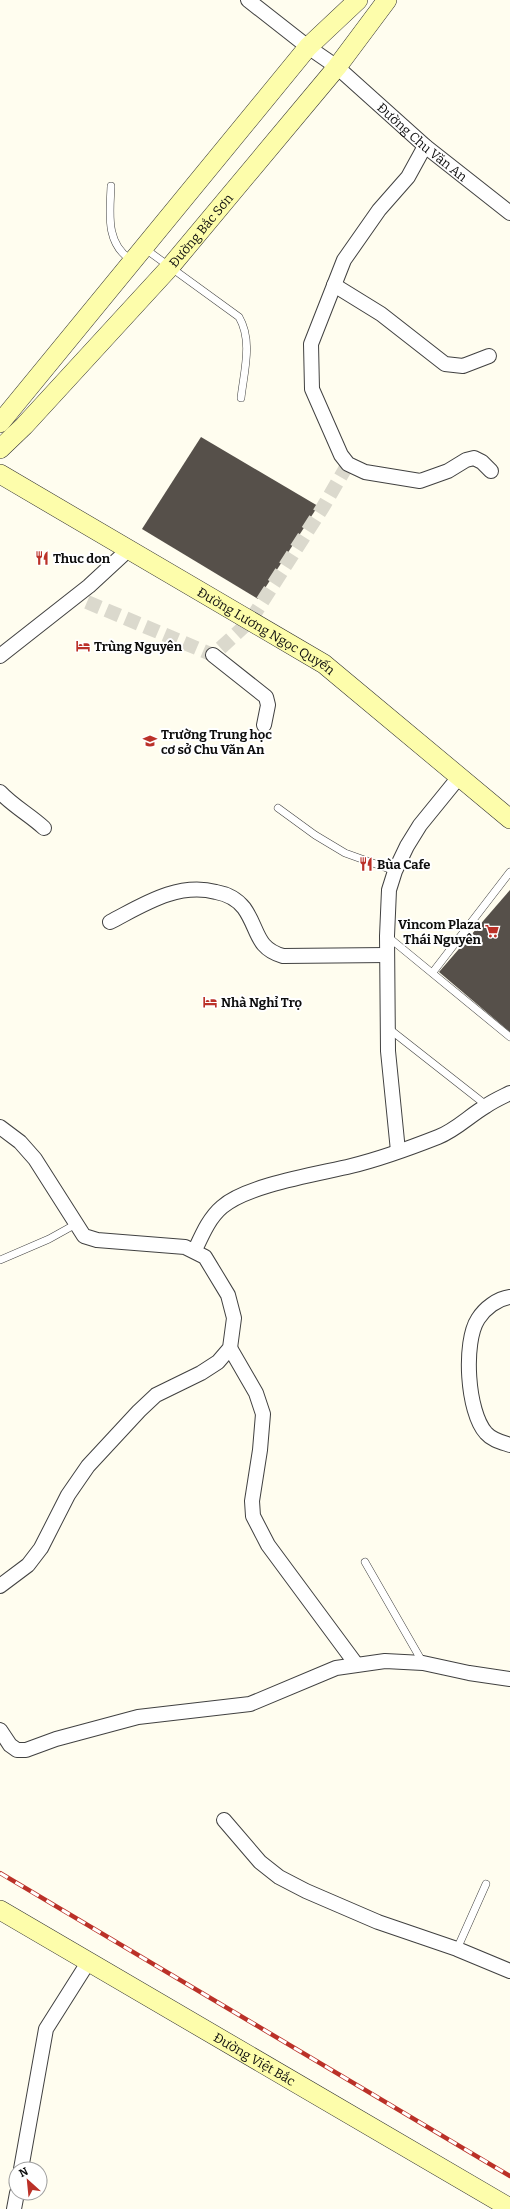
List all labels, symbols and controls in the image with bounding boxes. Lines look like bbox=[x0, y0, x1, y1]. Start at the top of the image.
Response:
street label: Đường Chu Văn An bbox=[374, 100, 471, 185]
street label: Đường Bắc Sơn bbox=[166, 190, 236, 270]
restaurant icon: Thuc don bbox=[34, 550, 50, 566]
place label: Thuc don bbox=[53, 551, 111, 566]
street label: Đường Lương Ngọc Quyến bbox=[195, 584, 338, 678]
hotel icon: Trùng Nguyên bbox=[75, 638, 91, 654]
place label: Trùng Nguyên bbox=[94, 639, 183, 654]
place label: Trường Trung học cơ sở Chu Văn An bbox=[161, 727, 272, 757]
school or university icon: Trường Trung học cơ sở Chu Văn An bbox=[142, 733, 158, 749]
restaurant icon: Bùa Cafe bbox=[358, 856, 374, 872]
place label: Bùa Cafe bbox=[377, 857, 430, 872]
place label: Vincom Plaza Thái Nguyên bbox=[398, 917, 482, 947]
supermarket icon: Vincom Plaza Thái Nguyên bbox=[484, 923, 500, 939]
hotel icon: Nhà Nghỉ Trọ bbox=[202, 994, 218, 1010]
place label: Nhà Nghỉ Trọ bbox=[221, 995, 303, 1010]
street label: Đường Việt Bắc bbox=[211, 2030, 298, 2089]
north arrow bbox=[8, 2161, 48, 2201]
text: N bbox=[17, 2165, 31, 2180]

